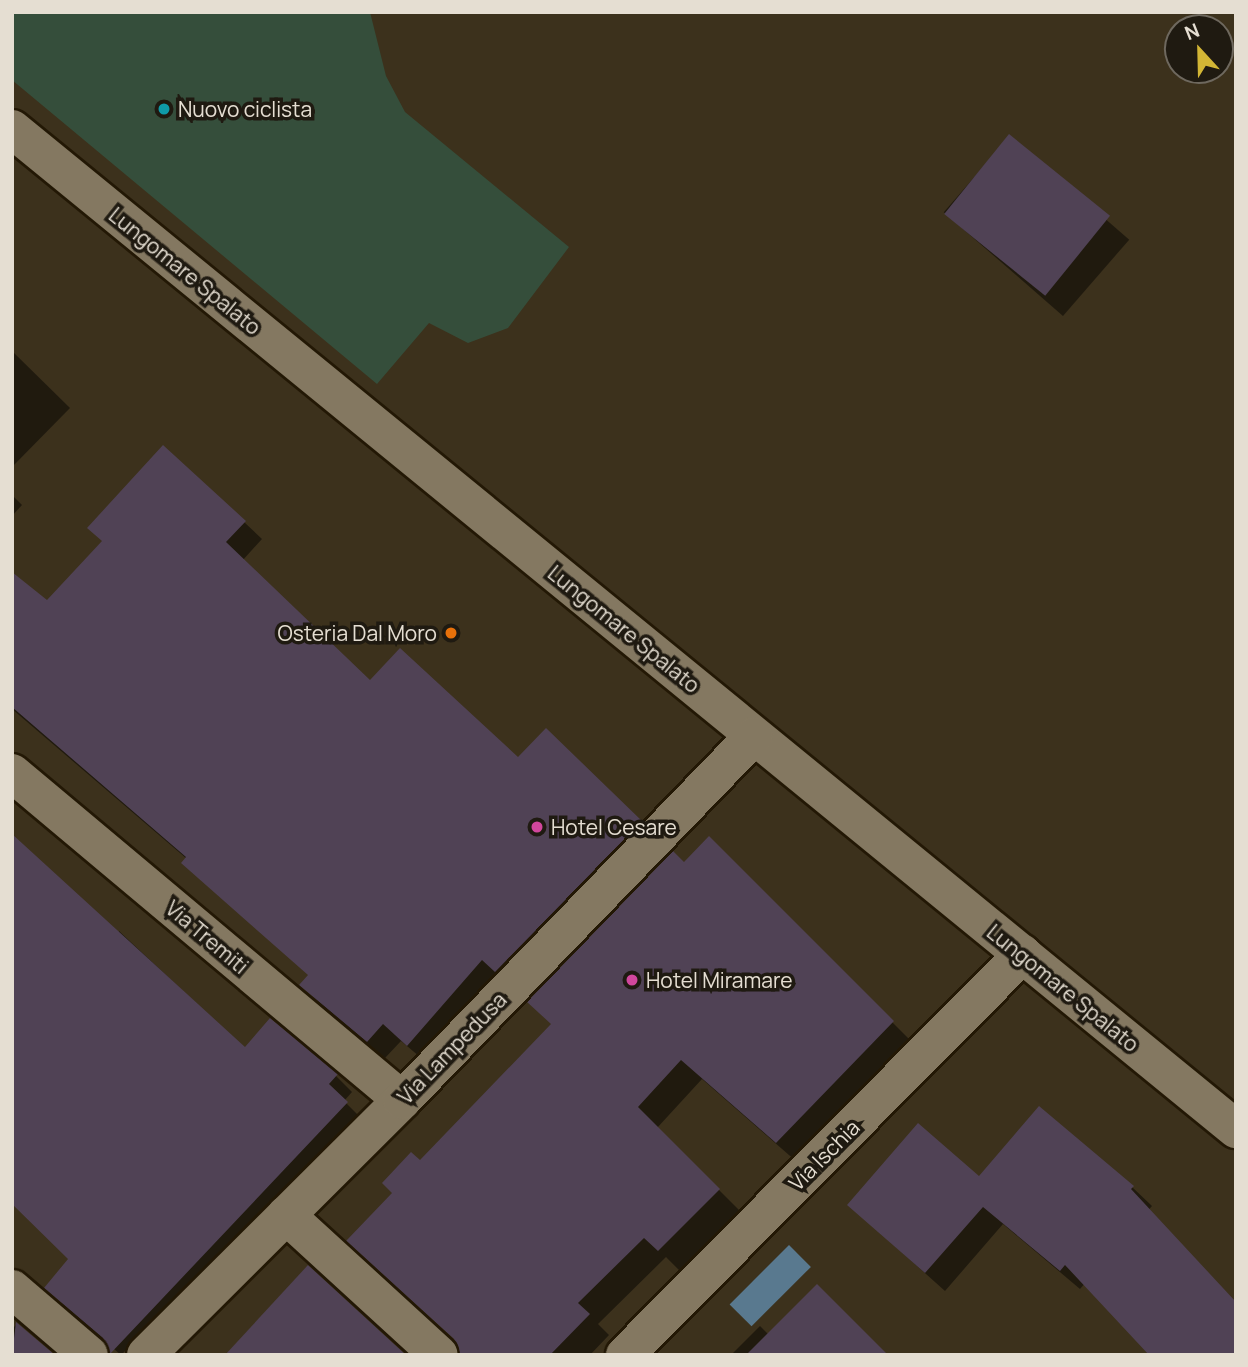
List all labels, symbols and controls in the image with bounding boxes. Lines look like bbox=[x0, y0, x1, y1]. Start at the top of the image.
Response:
north arrow bbox=[1164, 14, 1234, 84]
text: N bbox=[1181, 17, 1203, 46]
place label: Nuovo ciclista bbox=[178, 96, 312, 122]
marker: Nuovo ciclista bbox=[156, 101, 172, 117]
street label: Lungomare Spalato bbox=[104, 202, 266, 340]
street label: Lungomare Spalato bbox=[543, 560, 705, 698]
place label: Osteria Dal Moro bbox=[277, 620, 437, 646]
marker: Osteria Dal Moro bbox=[443, 625, 459, 641]
place label: Hotel Cesare bbox=[551, 814, 677, 840]
marker: Hotel Cesare bbox=[529, 819, 545, 835]
street label: Via Tremiti bbox=[161, 895, 253, 979]
street label: Lungomare Spalato bbox=[982, 919, 1144, 1057]
place label: Hotel Miramare bbox=[646, 967, 793, 993]
marker: Hotel Miramare bbox=[624, 972, 640, 988]
street label: Via Lampedusa bbox=[392, 987, 512, 1109]
street label: Via Ischia bbox=[783, 1114, 865, 1196]

